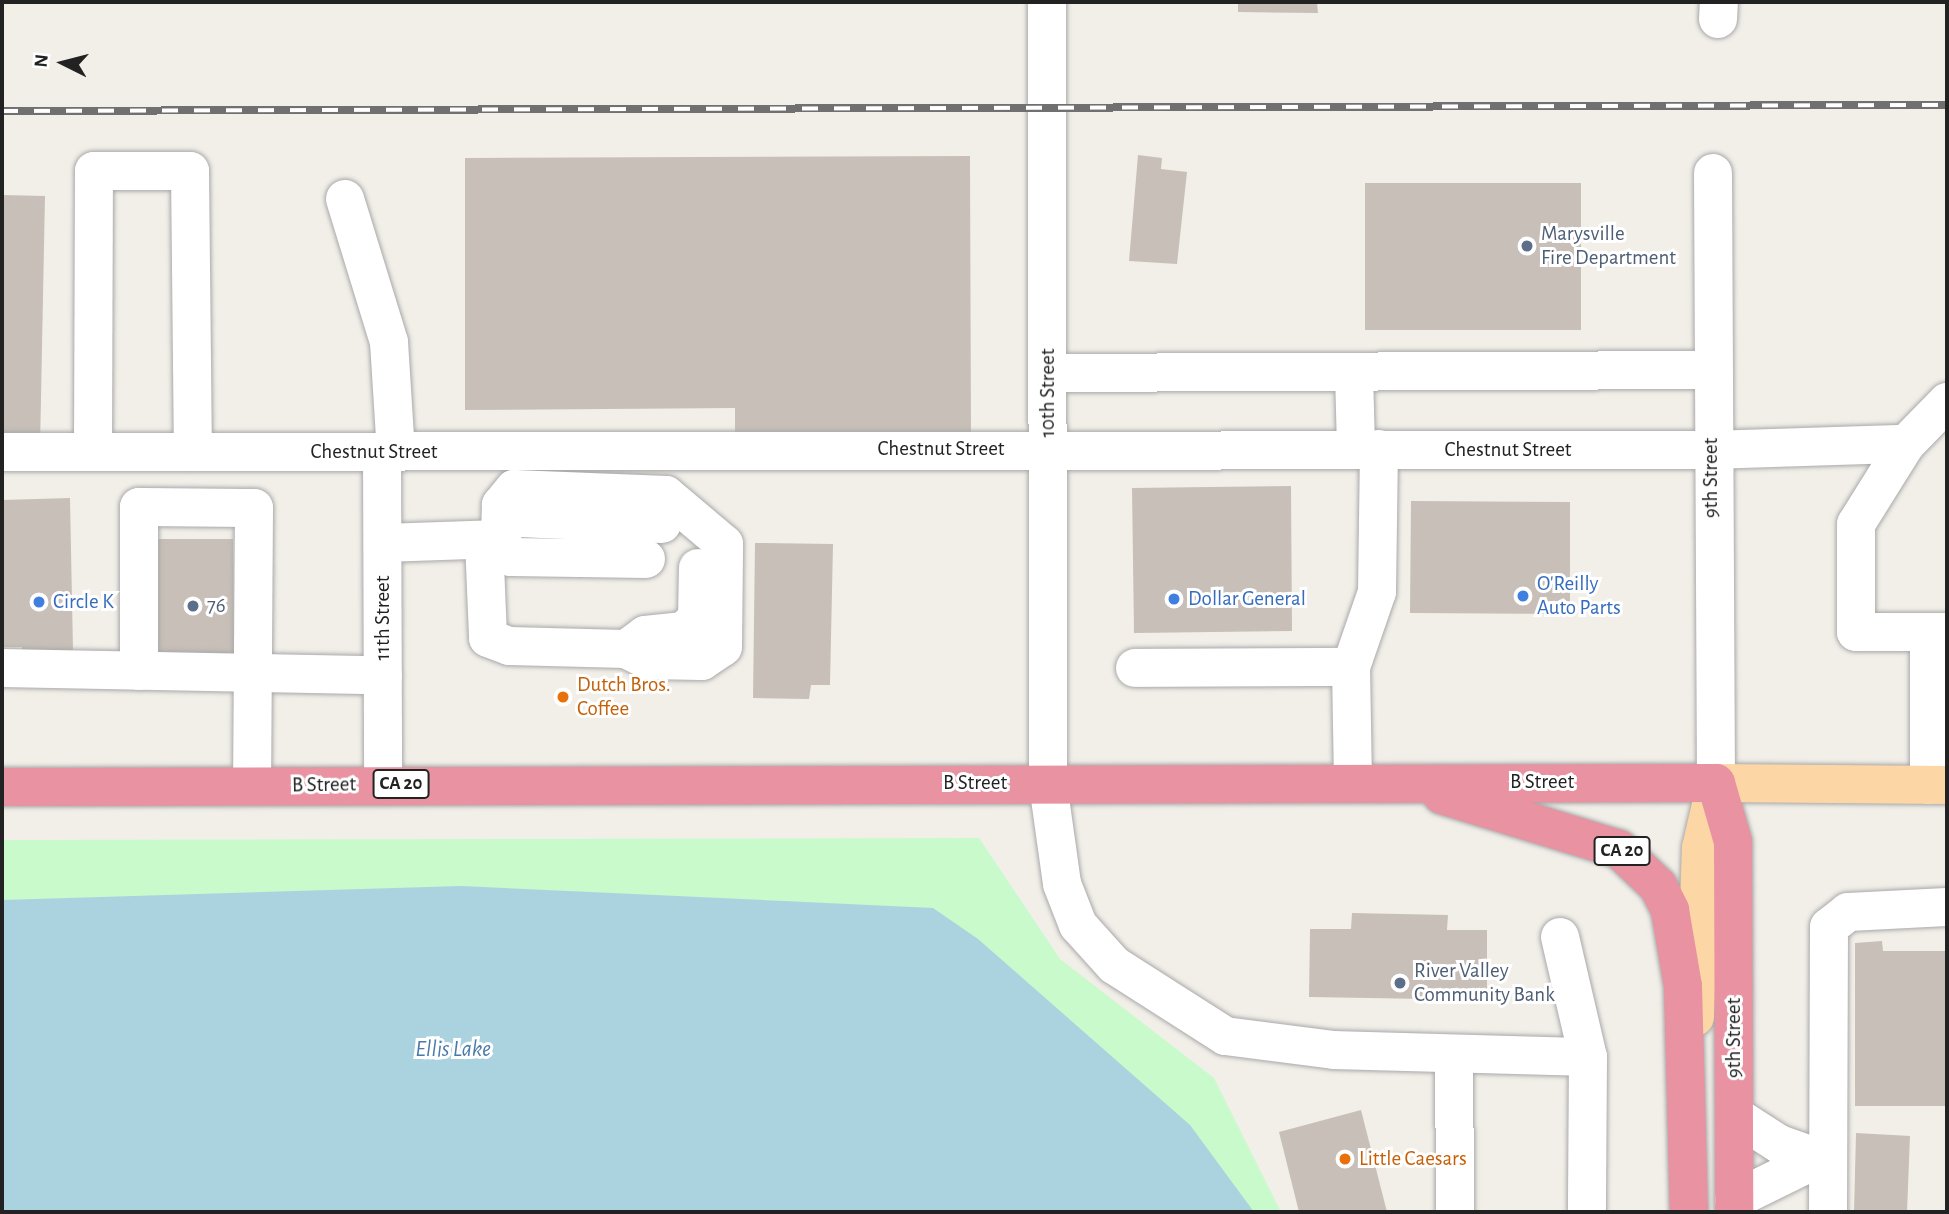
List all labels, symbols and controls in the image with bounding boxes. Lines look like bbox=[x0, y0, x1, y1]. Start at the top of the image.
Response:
north arrow bbox=[28, 28, 98, 98]
text: N bbox=[31, 53, 52, 68]
place label: Marysville Fire Department bbox=[1541, 221, 1676, 271]
marker: Marysville Fire Department bbox=[1519, 238, 1535, 254]
street label: 10th Street bbox=[1035, 349, 1061, 437]
street label: Chestnut Street bbox=[877, 436, 1005, 462]
street label: Chestnut Street bbox=[1444, 437, 1572, 463]
street label: 9th Street bbox=[1698, 438, 1724, 518]
street label: Chestnut Street bbox=[310, 439, 438, 465]
place label: O'Reilly Auto Parts bbox=[1537, 571, 1621, 621]
street label: 11th Street bbox=[370, 576, 396, 660]
place label: Dollar General bbox=[1188, 586, 1306, 612]
marker: O'Reilly Auto Parts bbox=[1515, 588, 1531, 604]
place label: Circle K bbox=[53, 589, 114, 615]
marker: Dollar General bbox=[1166, 591, 1182, 607]
place label: 76 bbox=[207, 593, 226, 619]
marker: Circle K bbox=[31, 594, 47, 610]
marker: 76 bbox=[185, 598, 201, 614]
place label: Dutch Bros. Coffee bbox=[577, 672, 671, 722]
marker: Dutch Bros. Coffee bbox=[555, 689, 571, 705]
road number: CA 20 bbox=[371, 768, 431, 800]
street label: B Street bbox=[1510, 769, 1574, 795]
street label: B Street bbox=[943, 770, 1007, 796]
street label: B Street bbox=[292, 772, 356, 798]
road number: CA 20 bbox=[1592, 836, 1652, 866]
place label: River Valley Community Bank bbox=[1414, 958, 1555, 1008]
marker: River Valley Community Bank bbox=[1392, 975, 1408, 991]
street label: 9th Street bbox=[1721, 998, 1747, 1078]
water label: Ellis Lake bbox=[415, 1036, 491, 1064]
place label: Little Caesars bbox=[1359, 1146, 1467, 1172]
marker: Little Caesars bbox=[1337, 1151, 1353, 1167]

